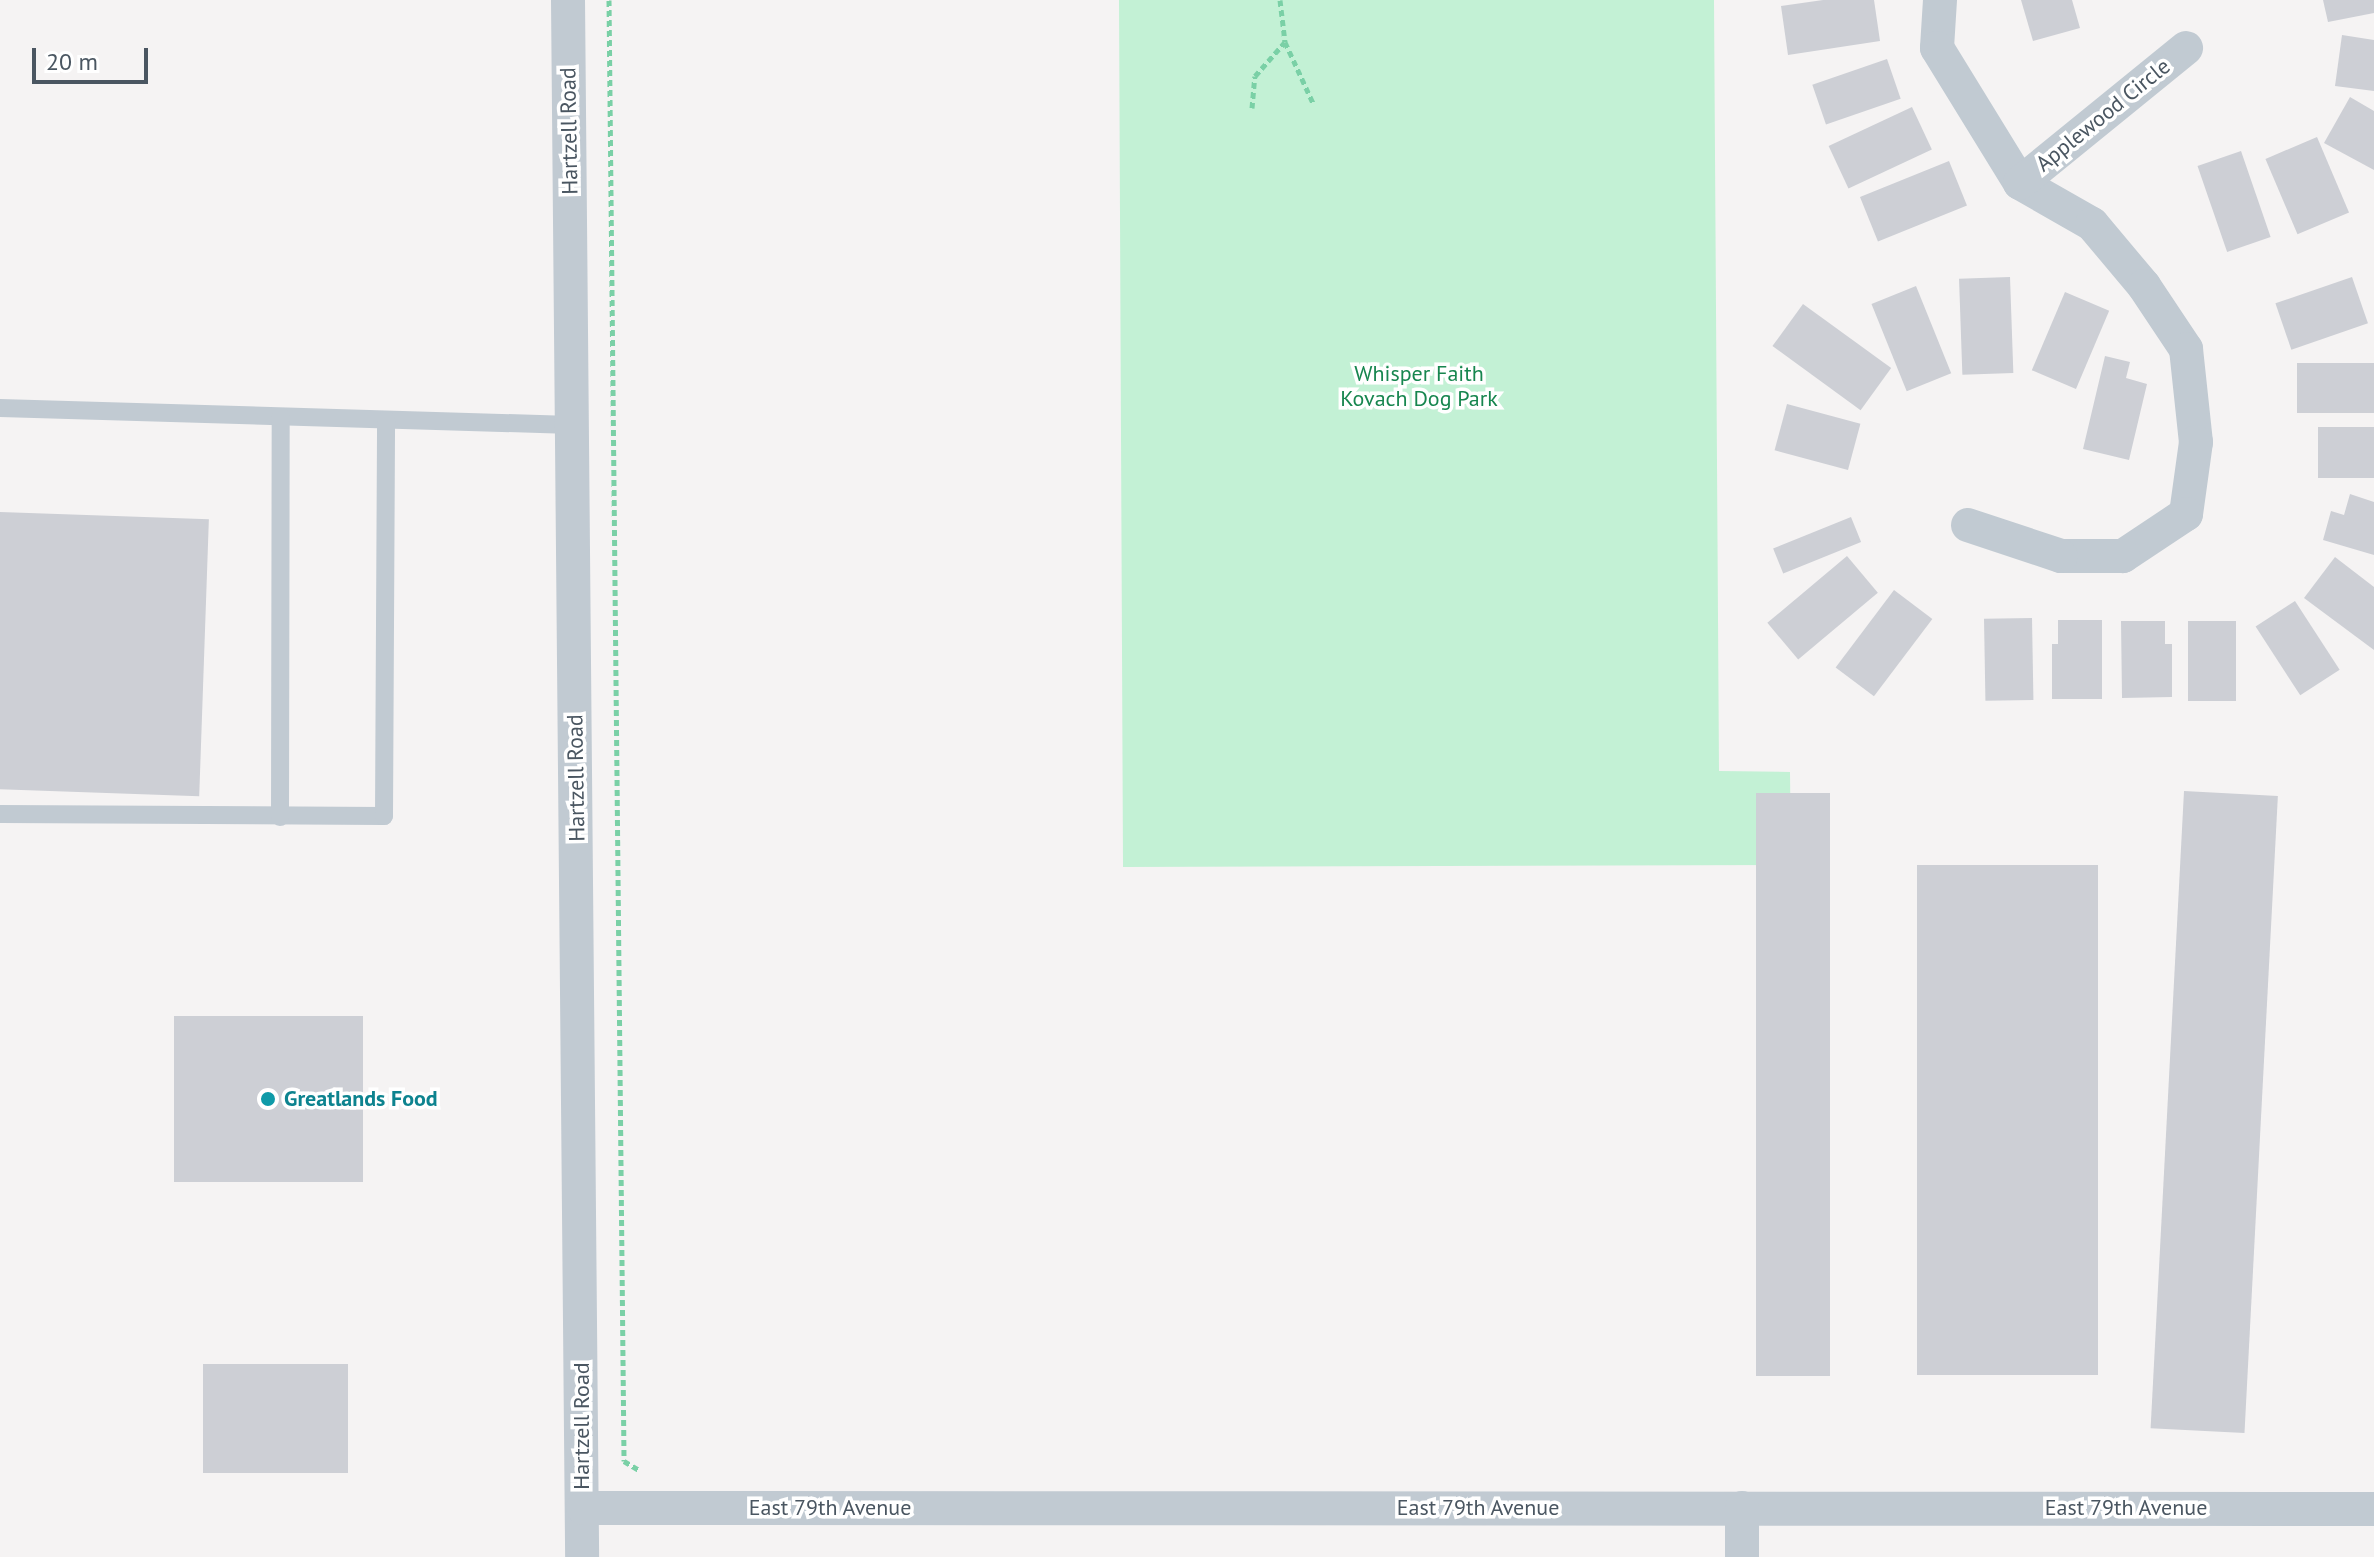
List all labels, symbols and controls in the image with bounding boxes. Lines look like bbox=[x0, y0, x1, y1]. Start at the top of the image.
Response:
scale bar bbox=[36, 32, 152, 82]
text: 20 m bbox=[46, 46, 98, 77]
street label: Applewood Circle bbox=[2031, 53, 2175, 177]
street label: Hartzell Road bbox=[555, 67, 583, 195]
park label: Whisper Faith Kovach Dog Park bbox=[1340, 360, 1498, 412]
street label: Hartzell Road bbox=[562, 714, 590, 842]
place label: Greatlands Food bbox=[284, 1086, 438, 1112]
marker: Greatlands Food bbox=[259, 1090, 277, 1108]
street label: Hartzell Road bbox=[569, 1362, 595, 1490]
street label: East 79th Avenue bbox=[748, 1495, 912, 1521]
street label: East 79th Avenue bbox=[1396, 1495, 1560, 1521]
street label: East 79th Avenue bbox=[2044, 1495, 2208, 1521]

